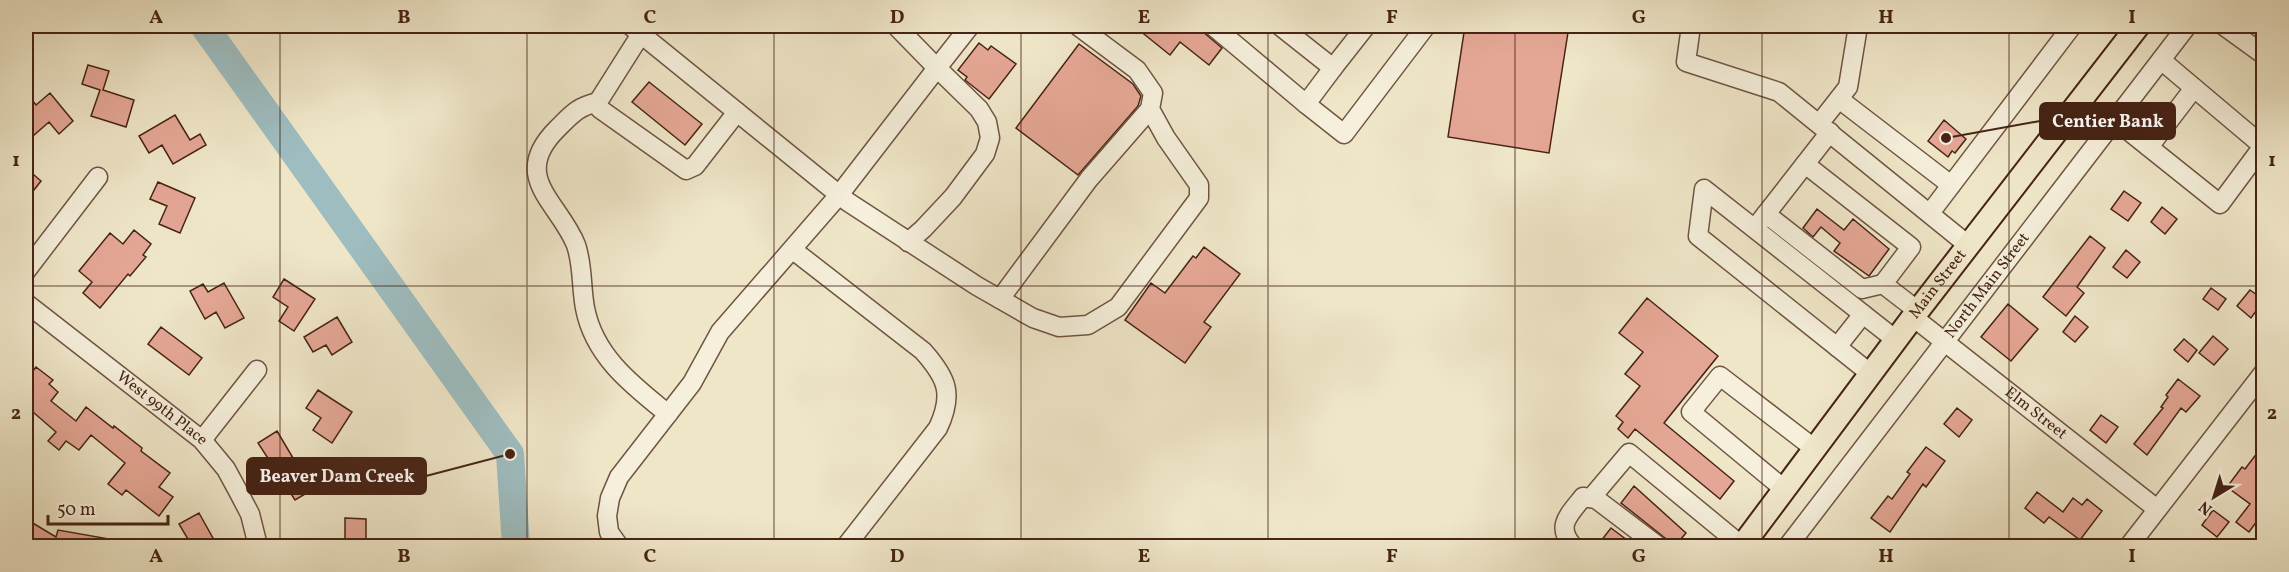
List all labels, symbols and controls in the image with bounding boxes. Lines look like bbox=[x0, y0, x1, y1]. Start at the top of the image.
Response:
text: A bbox=[149, 4, 163, 32]
text: B bbox=[397, 4, 411, 32]
text: C bbox=[644, 4, 657, 32]
text: D bbox=[890, 4, 904, 32]
text: E bbox=[1138, 4, 1150, 32]
text: F bbox=[1386, 4, 1398, 32]
text: G bbox=[1632, 4, 1646, 32]
text: H bbox=[1878, 4, 1894, 32]
text: I bbox=[2128, 4, 2136, 32]
callout: Centier Bank bbox=[2040, 103, 2175, 139]
text: Centier Bank bbox=[2052, 110, 2164, 135]
text: 1 bbox=[12, 147, 20, 175]
text: 1 bbox=[2268, 147, 2276, 175]
street label: North Main Street bbox=[1940, 228, 2036, 343]
street label: Main Street bbox=[1904, 245, 1972, 324]
street label: West 99th Place bbox=[112, 366, 213, 450]
street label: Elm Street bbox=[2000, 382, 2072, 445]
text: 2 bbox=[11, 400, 21, 428]
text: 2 bbox=[2267, 400, 2277, 428]
callout: Beaver Dam Creek bbox=[247, 458, 426, 494]
text: Beaver Dam Creek bbox=[259, 465, 415, 490]
north arrow bbox=[2184, 467, 2244, 527]
scale bar bbox=[48, 488, 168, 526]
text: N bbox=[2194, 495, 2217, 519]
text: 50 m bbox=[57, 498, 96, 523]
text: A bbox=[149, 543, 163, 571]
text: B bbox=[397, 543, 411, 571]
text: C bbox=[644, 543, 657, 571]
text: D bbox=[890, 543, 904, 571]
text: E bbox=[1138, 543, 1150, 571]
text: F bbox=[1386, 543, 1398, 571]
text: G bbox=[1632, 543, 1646, 571]
text: H bbox=[1878, 543, 1894, 571]
text: I bbox=[2128, 543, 2136, 571]

